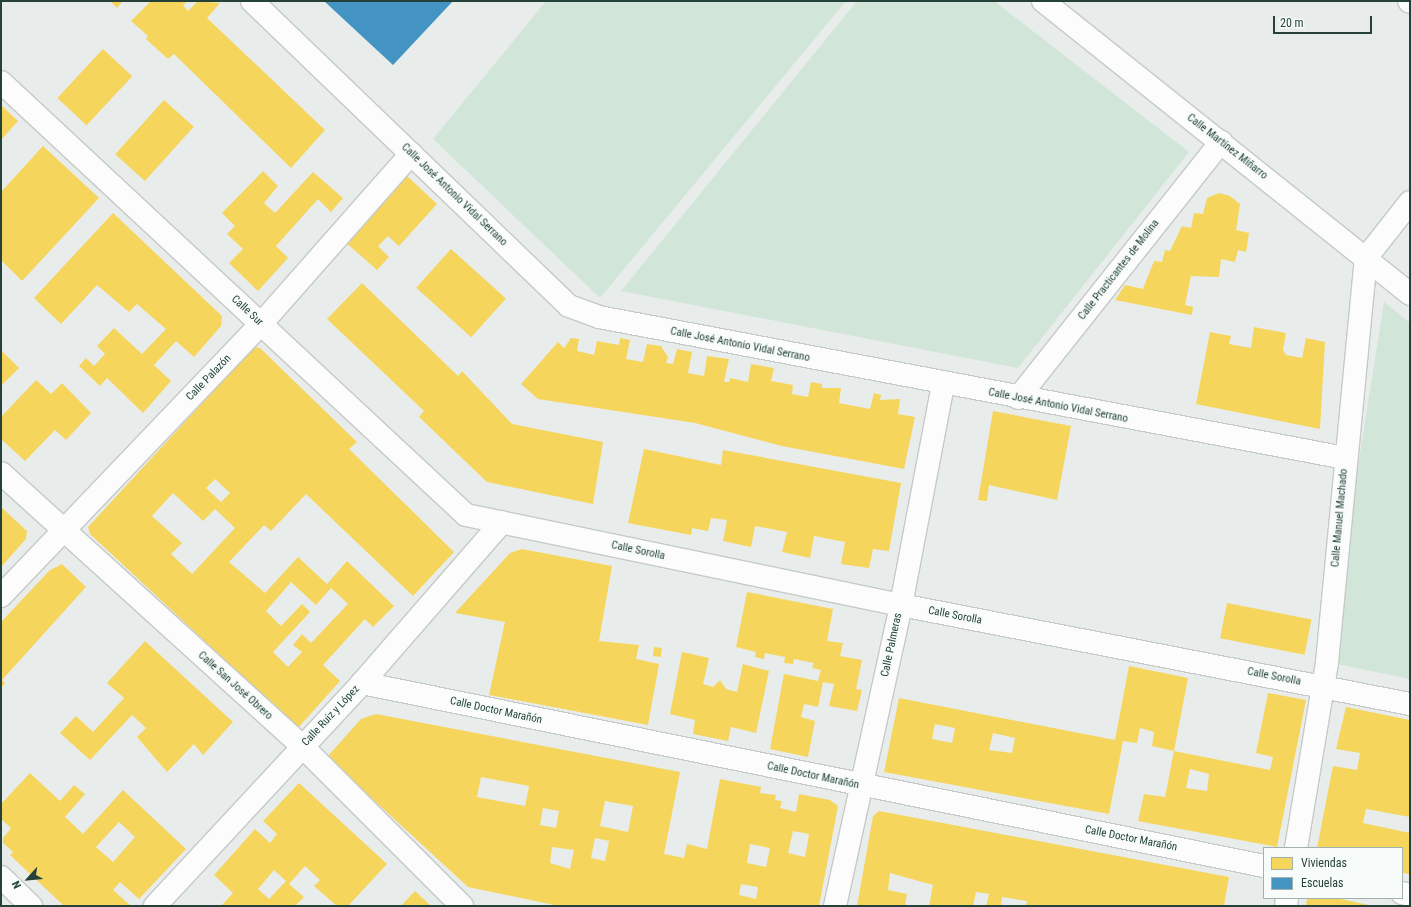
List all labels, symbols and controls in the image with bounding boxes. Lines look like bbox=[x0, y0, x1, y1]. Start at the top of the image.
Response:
scale bar bbox=[1275, 8, 1374, 34]
text: 20 m bbox=[1280, 16, 1304, 30]
street label: Calle Martínez Miñarro bbox=[1184, 111, 1270, 183]
street label: Calle José Antonio Vidal Serrano bbox=[398, 141, 510, 249]
street label: Calle Practicantes de Molina bbox=[1076, 217, 1162, 323]
street label: Calle Sur bbox=[228, 293, 266, 329]
street label: Calle José Antonio Vidal Serrano bbox=[669, 325, 811, 365]
street label: Calle Palazón bbox=[184, 352, 234, 404]
street label: Calle José Antonio Vidal Serrano bbox=[987, 386, 1129, 426]
street label: Calle Manuel Machado bbox=[1329, 468, 1351, 568]
street label: Calle Sorolla bbox=[610, 539, 666, 563]
street label: Calle Sorolla bbox=[927, 604, 983, 628]
street label: Calle Palmeras bbox=[879, 612, 905, 678]
street label: Calle San José Obrero bbox=[195, 649, 275, 723]
street label: Calle Sorolla bbox=[1246, 665, 1302, 689]
street label: Calle Ruiz y López bbox=[299, 683, 363, 749]
street label: Calle Doctor Marañón bbox=[449, 695, 543, 727]
street label: Calle Doctor Marañón bbox=[766, 760, 860, 792]
street label: Calle Doctor Marañón bbox=[1084, 824, 1178, 854]
legend bbox=[1263, 847, 1403, 899]
text: Viviendas bbox=[1301, 856, 1347, 870]
north arrow bbox=[8, 859, 48, 899]
text: Escuelas bbox=[1301, 876, 1343, 890]
text: N bbox=[10, 879, 24, 891]

